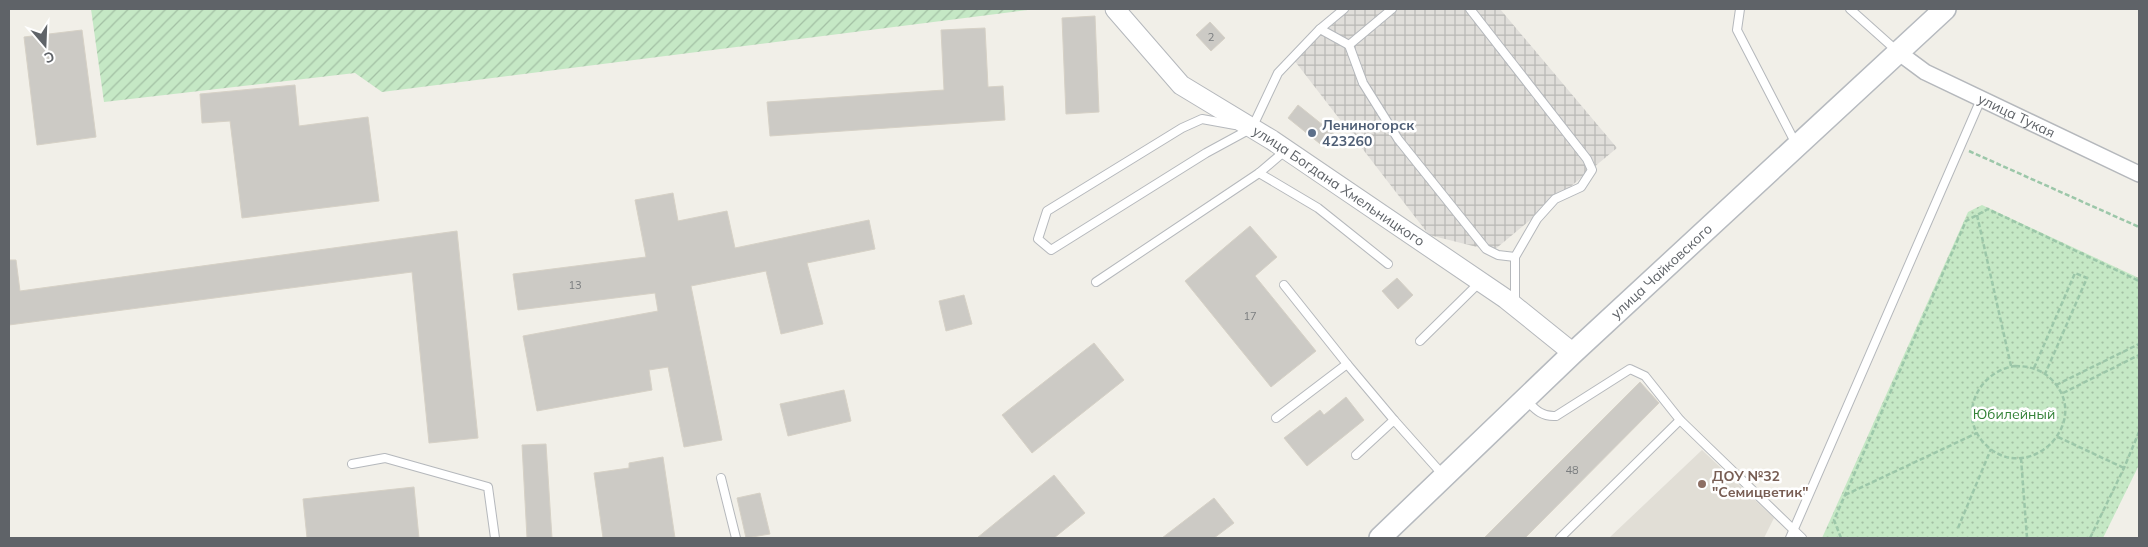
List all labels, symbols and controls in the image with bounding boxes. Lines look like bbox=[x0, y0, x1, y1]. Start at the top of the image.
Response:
north arrow bbox=[20, 20, 70, 70]
house number: 2 bbox=[1208, 30, 1215, 44]
text: С bbox=[42, 47, 57, 67]
street label: улица Тукая bbox=[1975, 90, 2058, 142]
place label: Лениногорск 423260 bbox=[1322, 116, 1415, 150]
street label: улица Богдана Хмельницкого bbox=[1250, 122, 1428, 250]
marker: Лениногорск 423260 bbox=[1306, 127, 1318, 139]
street label: улица Чайковского bbox=[1607, 220, 1716, 322]
house number: 13 bbox=[568, 278, 582, 292]
house number: 17 bbox=[1243, 309, 1257, 323]
park label: Юбилейный bbox=[1973, 405, 2055, 423]
house number: 48 bbox=[1565, 463, 1579, 477]
place label: ДОУ №32 "Семицветик" bbox=[1712, 467, 1808, 501]
marker: ДОУ №32 "Семицветик" bbox=[1696, 478, 1708, 490]

